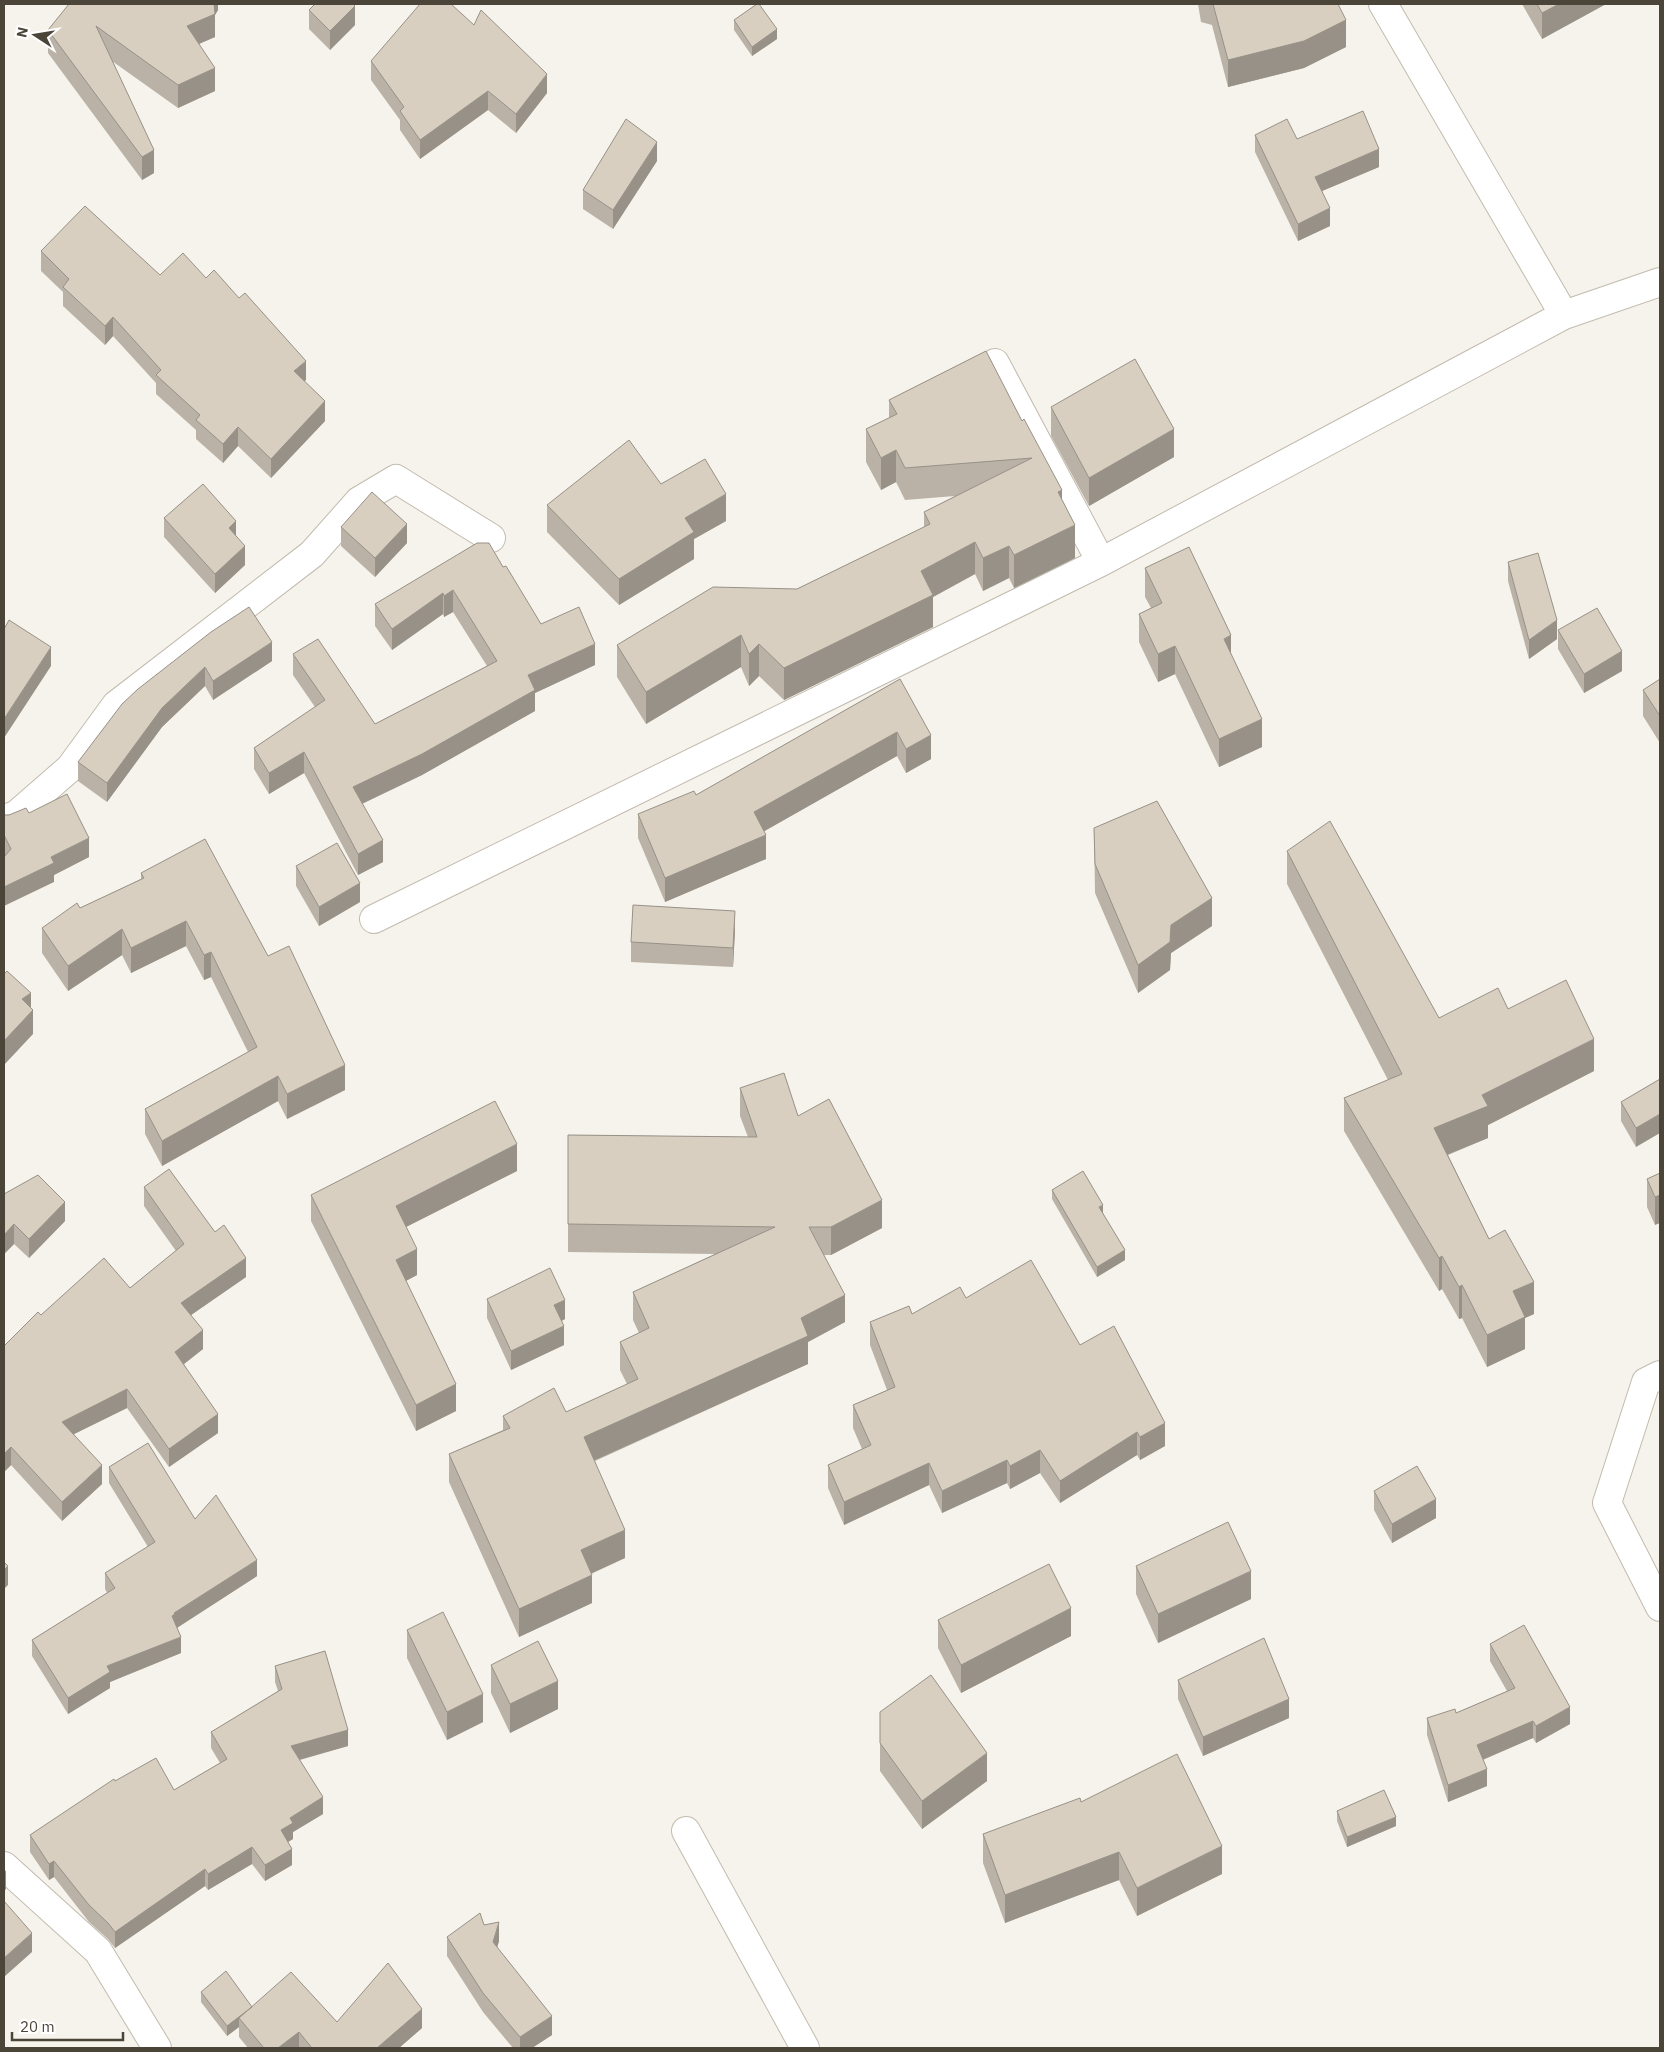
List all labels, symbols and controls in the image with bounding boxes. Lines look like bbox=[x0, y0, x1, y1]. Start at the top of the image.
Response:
north arrow bbox=[10, 10, 60, 60]
text: N bbox=[12, 25, 32, 39]
scale bar bbox=[12, 2010, 124, 2042]
text: 20 m bbox=[20, 2017, 55, 2036]

